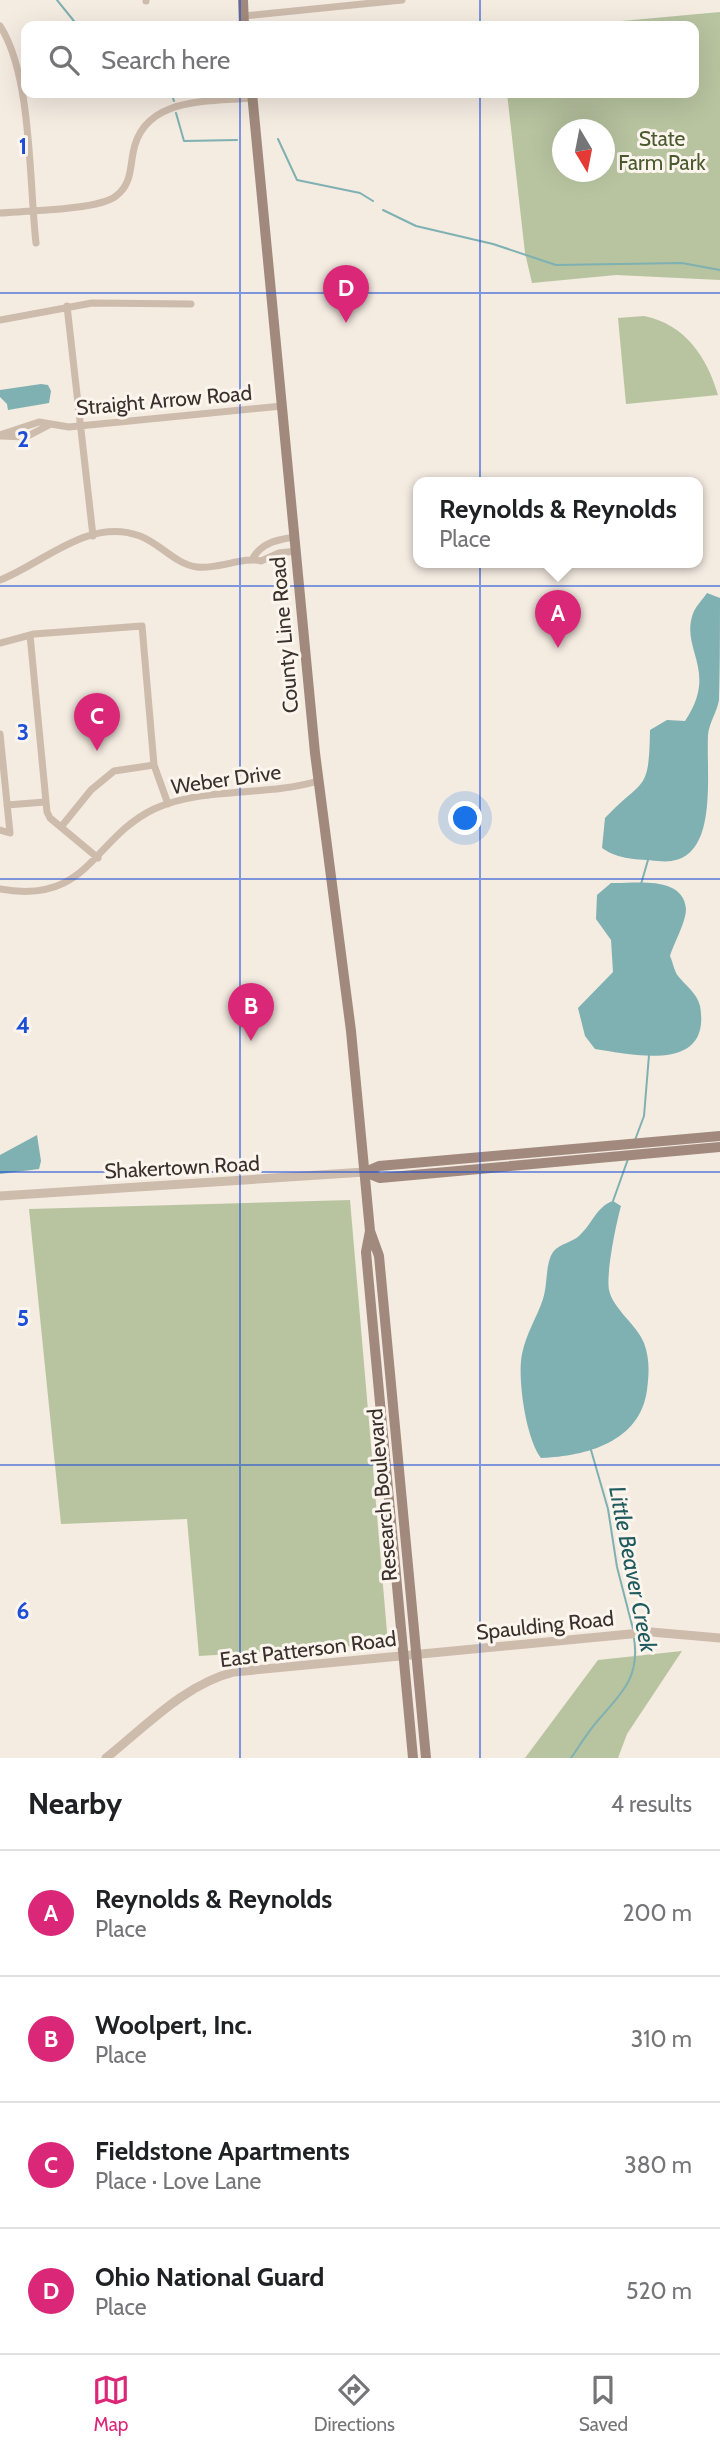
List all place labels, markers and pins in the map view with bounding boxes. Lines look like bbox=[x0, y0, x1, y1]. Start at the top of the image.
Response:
pin: D bbox=[323, 265, 369, 323]
pin: A bbox=[535, 590, 581, 648]
pin: C bbox=[74, 693, 120, 751]
pin: B bbox=[228, 983, 274, 1041]

